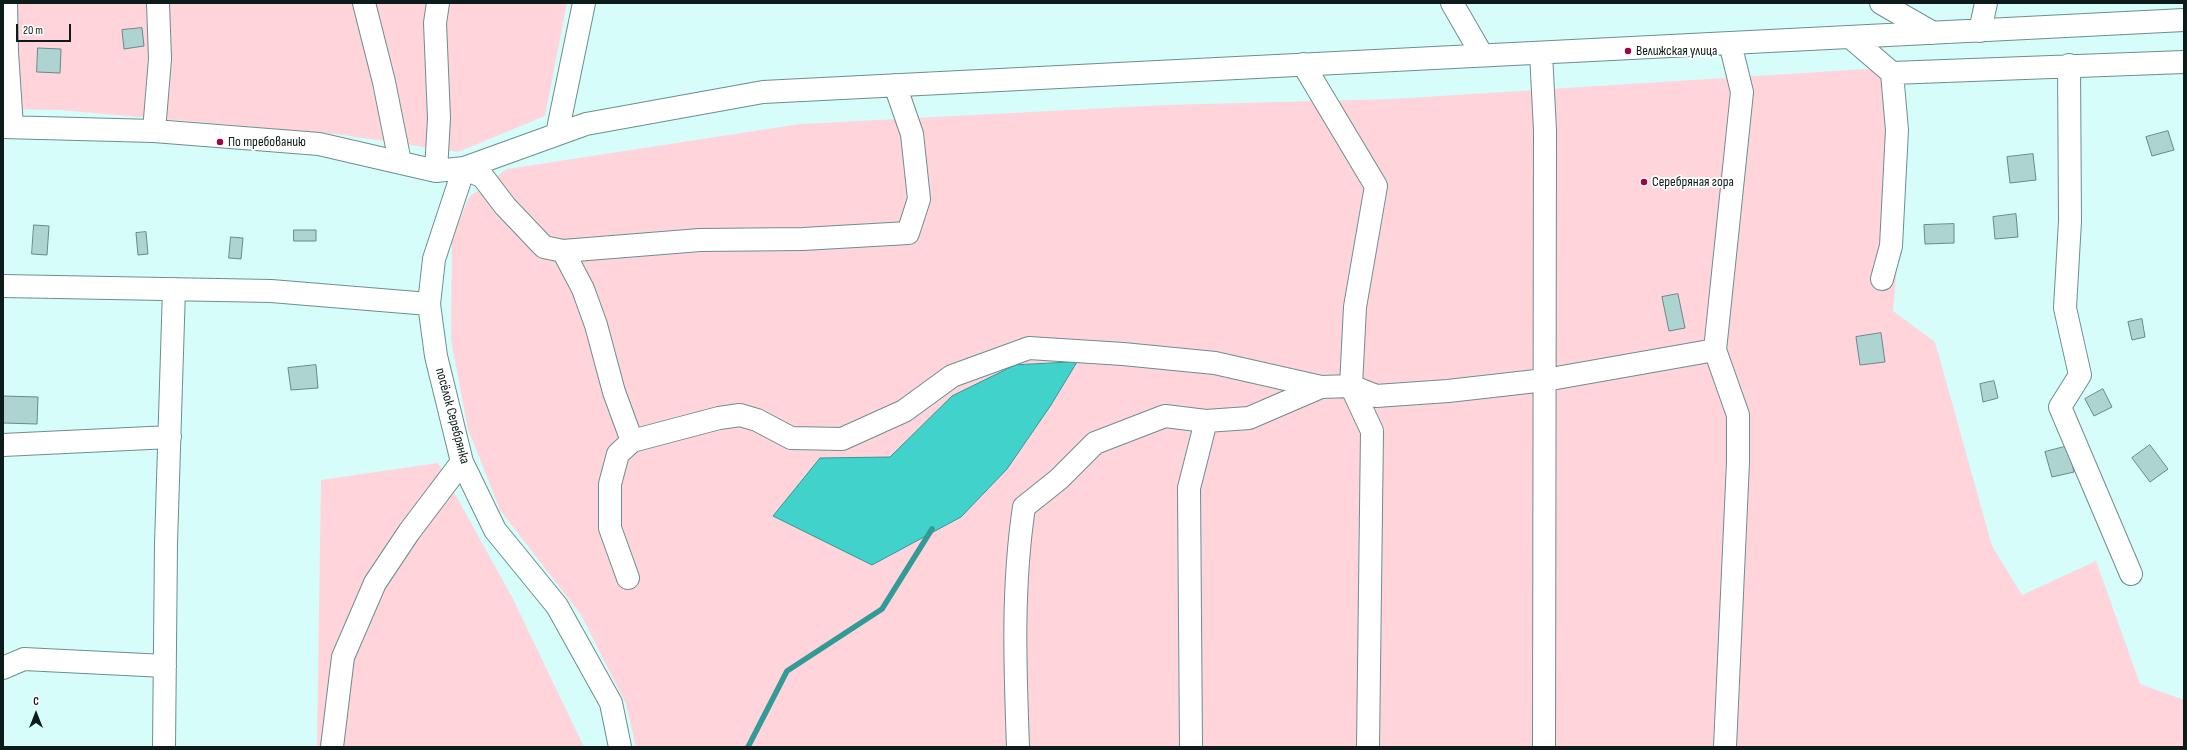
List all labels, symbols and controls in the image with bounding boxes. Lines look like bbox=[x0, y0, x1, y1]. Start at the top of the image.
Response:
scale bar bbox=[18, 16, 73, 42]
text: 20 m bbox=[23, 23, 43, 38]
place label: Велижская улица bbox=[1636, 43, 1717, 59]
marker: Велижская улица bbox=[1623, 46, 1633, 56]
place label: По требованию bbox=[228, 134, 306, 150]
marker: По требованию bbox=[215, 137, 225, 147]
place label: Серебряная гора bbox=[1652, 174, 1734, 190]
marker: Серебряная гора bbox=[1639, 177, 1649, 187]
street label: посёлок Серебрянка bbox=[431, 366, 473, 466]
north arrow bbox=[16, 694, 56, 734]
text: С bbox=[33, 695, 39, 708]

